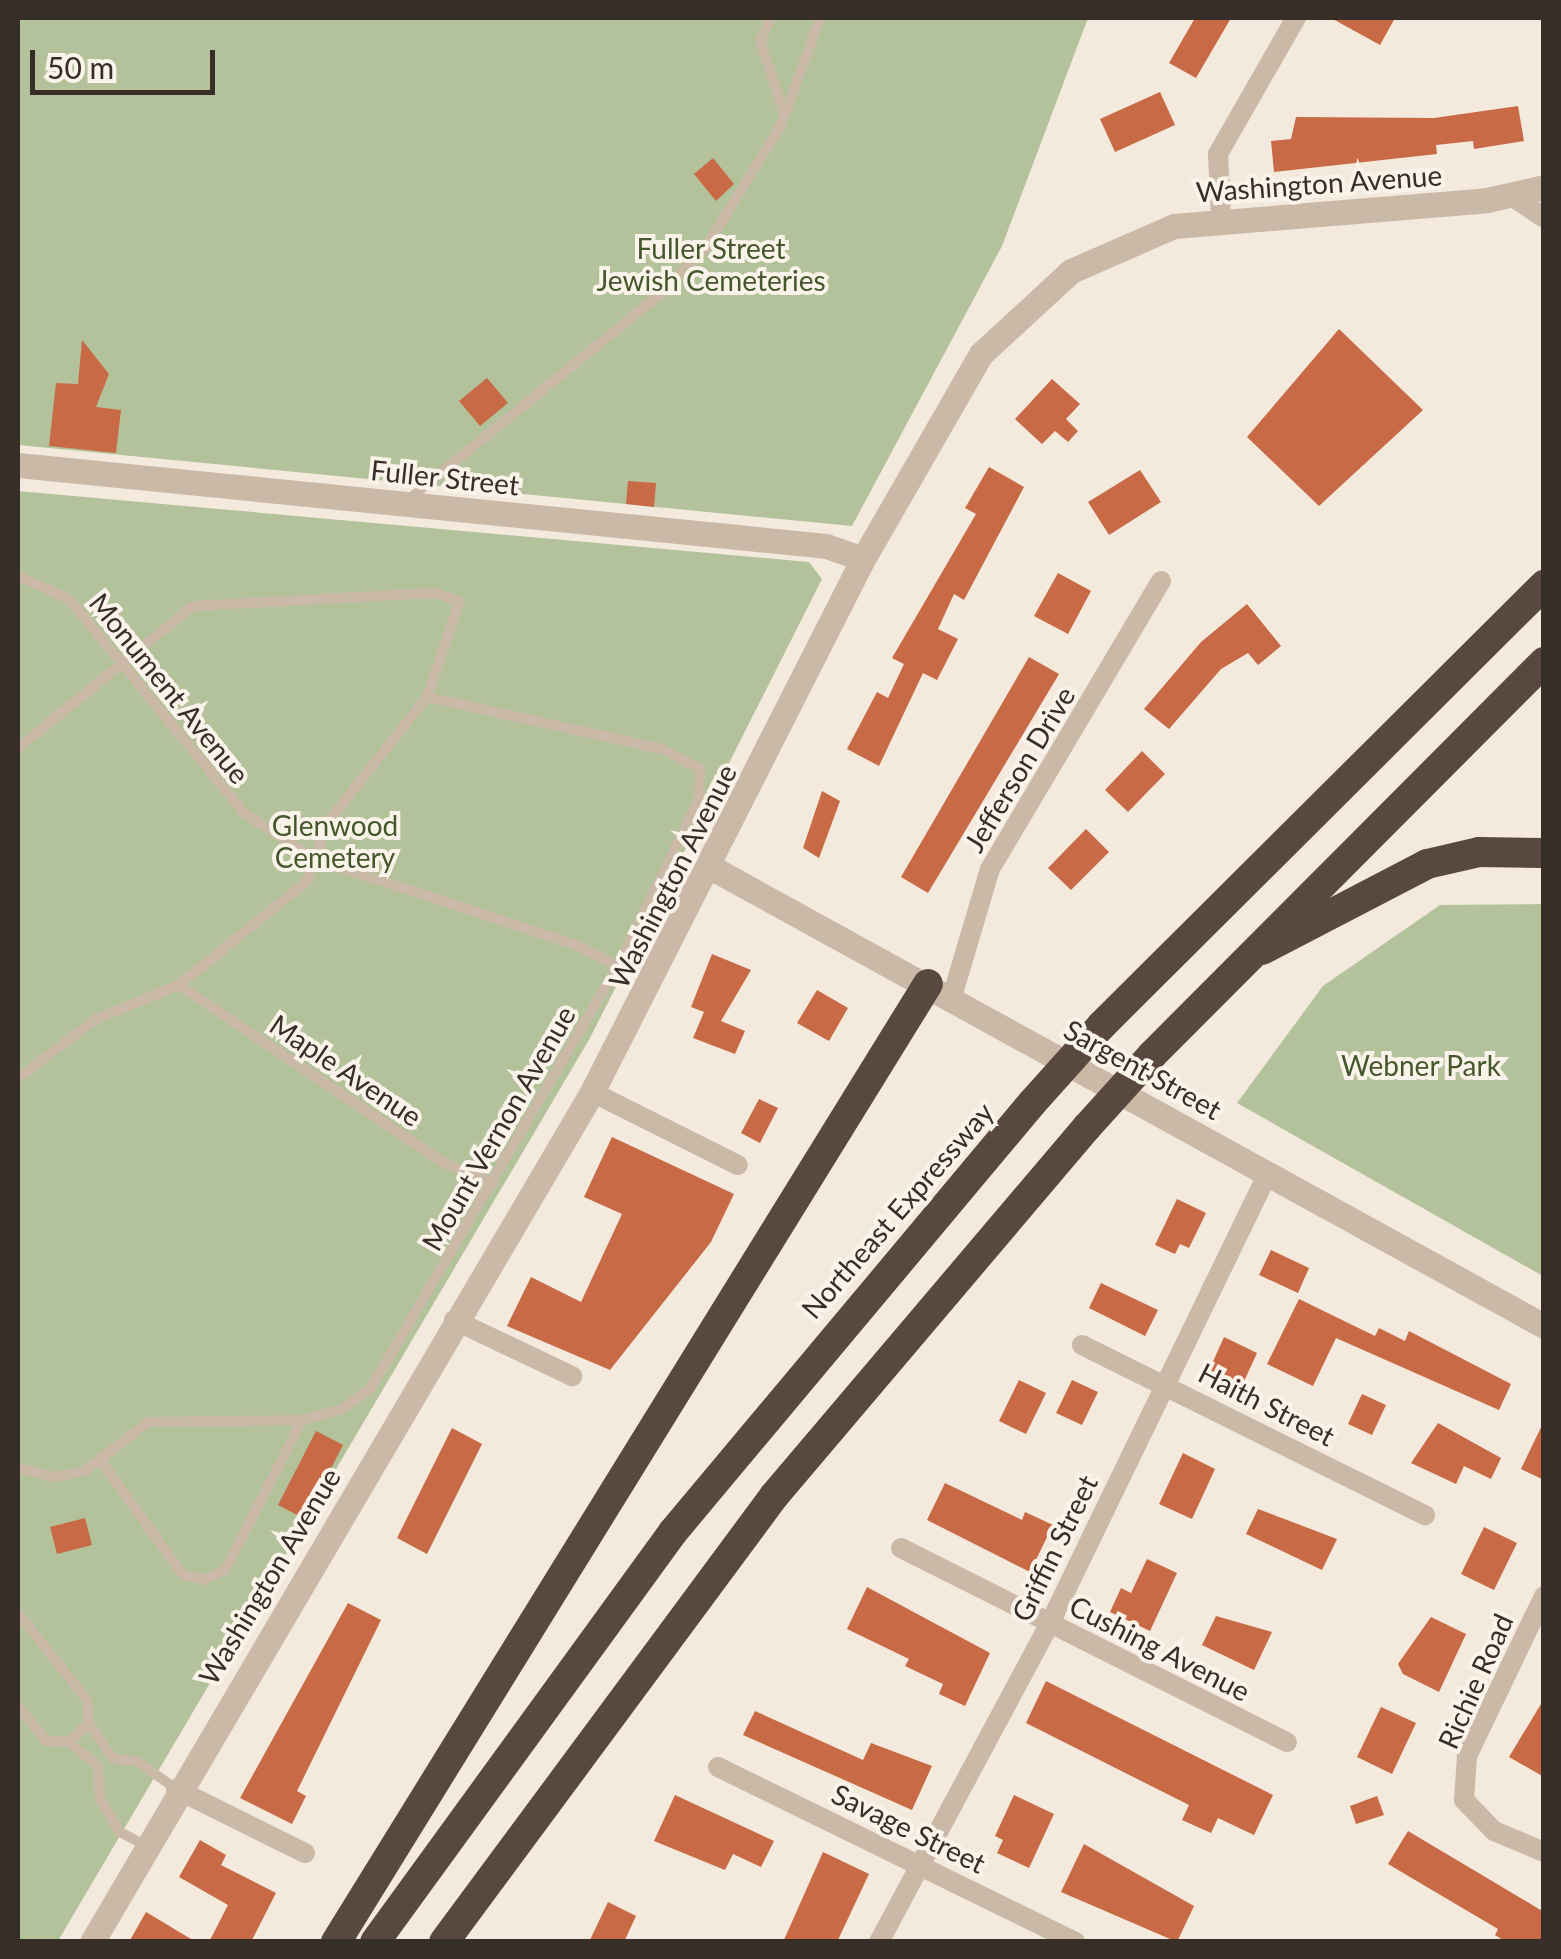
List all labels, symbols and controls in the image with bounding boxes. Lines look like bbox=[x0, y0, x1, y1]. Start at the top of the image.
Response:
scale bar bbox=[35, 30, 220, 92]
text: 50 m bbox=[47, 49, 114, 85]
street label: Washington Avenue bbox=[1194, 158, 1444, 208]
park label: Fuller Street Jewish Cemeteries bbox=[596, 231, 826, 297]
street label: Fuller Street bbox=[369, 452, 521, 502]
street label: Monument Avenue bbox=[83, 586, 257, 790]
street label: Jefferson Drive bbox=[957, 680, 1081, 858]
street label: Washington Avenue bbox=[601, 758, 743, 994]
park label: Glenwood Cemetery bbox=[272, 808, 398, 874]
street label: Mount Vernon Avenue bbox=[414, 999, 582, 1257]
street label: Maple Avenue bbox=[263, 1007, 429, 1133]
street label: Sargent Street bbox=[1059, 1012, 1227, 1126]
park label: Webner Park bbox=[1341, 1048, 1501, 1082]
street label: Northeast Expressway bbox=[794, 1095, 1000, 1325]
street label: Haith Street bbox=[1193, 1355, 1341, 1453]
street label: Washington Avenue bbox=[191, 1461, 347, 1691]
street label: Griffin Street bbox=[1004, 1469, 1104, 1627]
street label: Cushing Avenue bbox=[1064, 1588, 1256, 1708]
street label: Richie Road bbox=[1430, 1608, 1520, 1754]
street label: Savage Street bbox=[827, 1776, 991, 1880]

